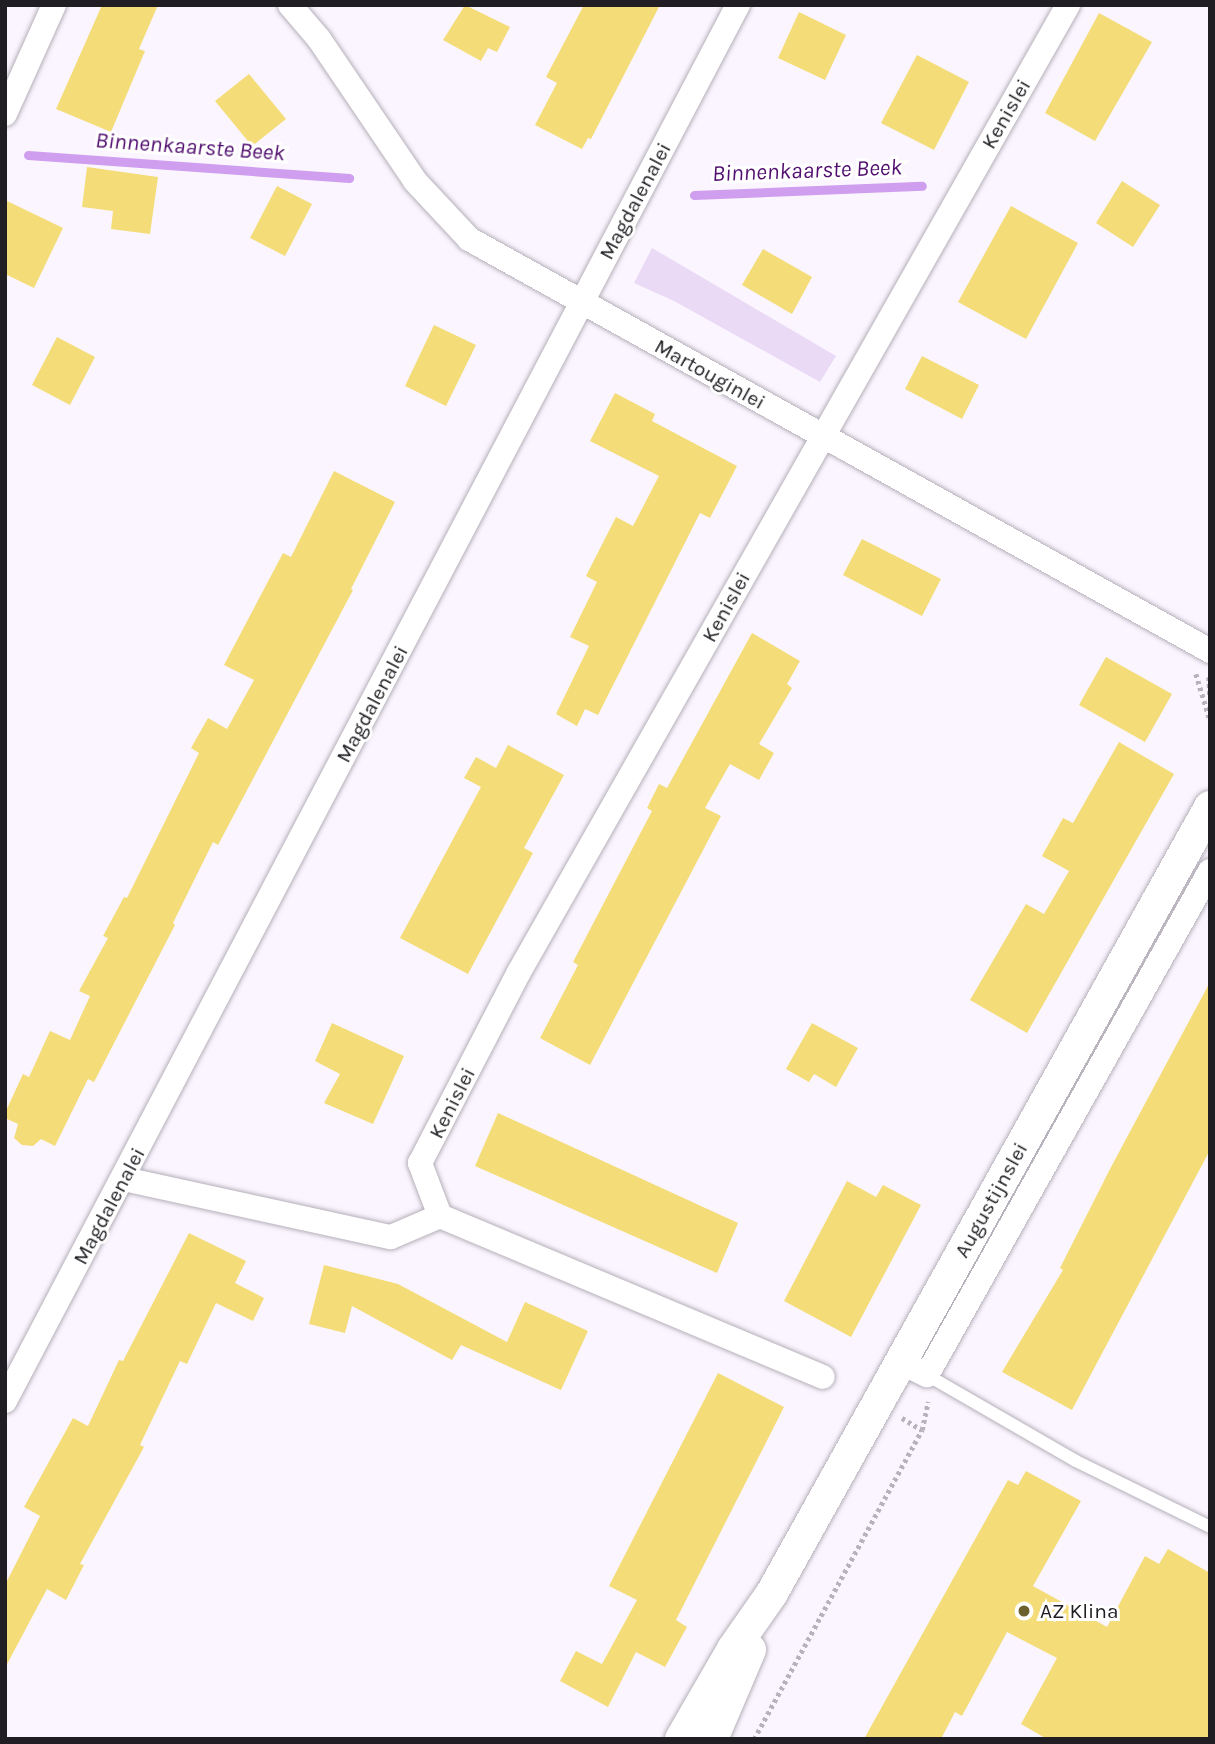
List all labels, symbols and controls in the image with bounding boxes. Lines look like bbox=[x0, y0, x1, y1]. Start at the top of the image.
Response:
street label: Kenislei bbox=[976, 75, 1036, 153]
water label: Binnenkaarste Beek bbox=[94, 127, 286, 167]
street label: Magdalenalei bbox=[594, 138, 676, 264]
water label: Binnenkaarste Beek bbox=[712, 154, 902, 188]
street label: Martouginlei bbox=[650, 333, 770, 415]
street label: Kenislei bbox=[696, 567, 756, 647]
street label: Magdalenalei bbox=[331, 641, 413, 767]
street label: Kenislei bbox=[423, 1063, 481, 1143]
street label: Augustijnslei bbox=[949, 1138, 1033, 1262]
street label: Magdalenalei bbox=[68, 1143, 150, 1269]
place label: AZ Klina bbox=[1040, 1598, 1119, 1624]
marker: AZ Klina bbox=[1014, 1601, 1034, 1621]

